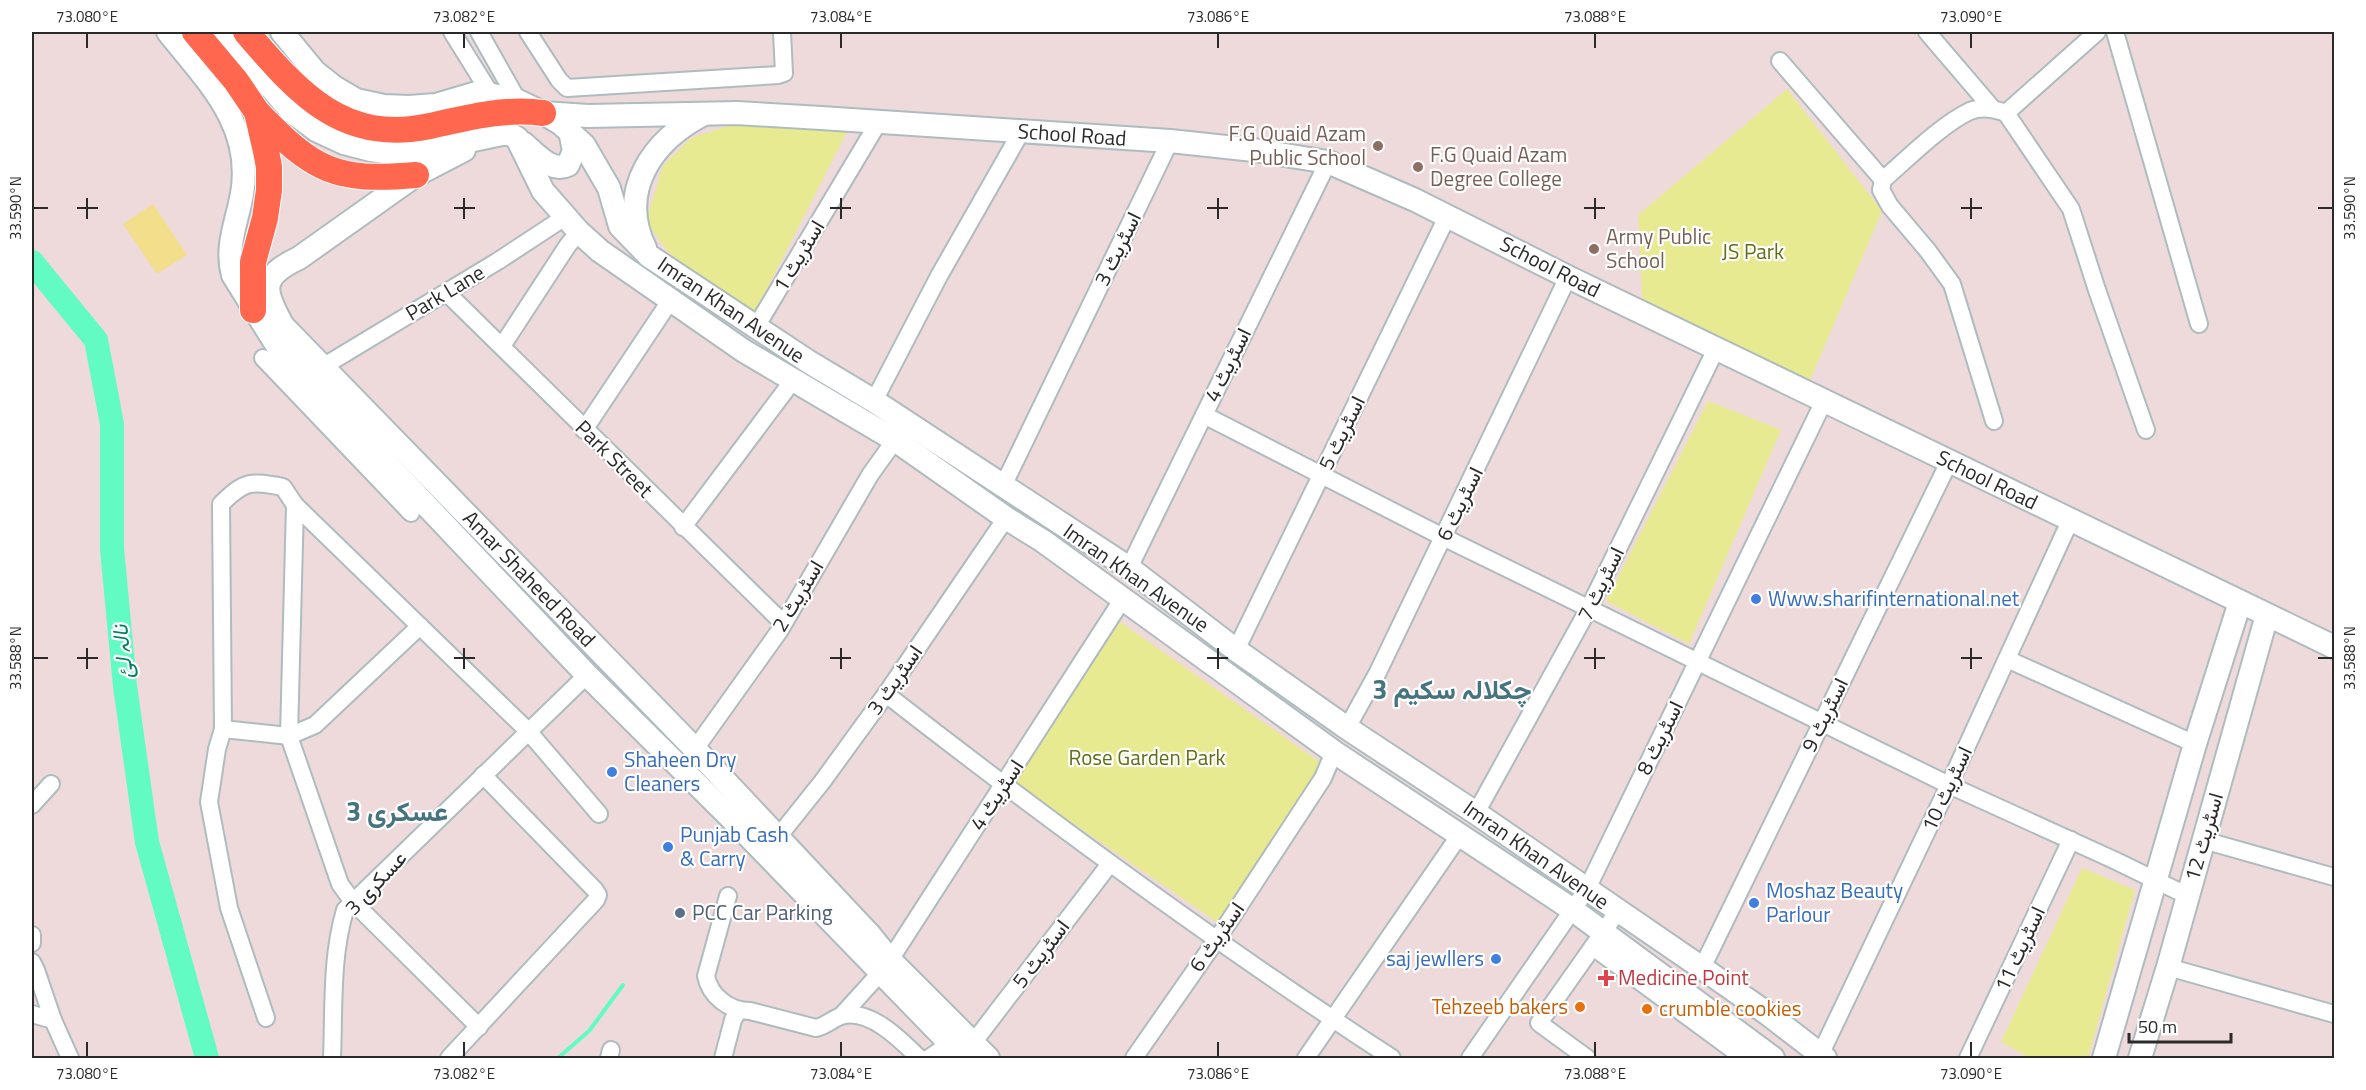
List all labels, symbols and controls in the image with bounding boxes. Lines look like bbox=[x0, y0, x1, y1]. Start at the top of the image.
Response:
text: 73.080°E bbox=[56, 5, 118, 28]
text: 73.082°E bbox=[433, 5, 495, 28]
text: 73.084°E bbox=[810, 5, 872, 28]
text: 73.086°E bbox=[1187, 5, 1249, 28]
text: 73.088°E bbox=[1564, 5, 1626, 28]
text: 73.090°E bbox=[1940, 5, 2002, 28]
street label: School Road bbox=[1017, 114, 1128, 154]
place label: F.G Quaid Azam Public School bbox=[1229, 117, 1366, 173]
place label: F.G Quaid Azam Degree College bbox=[1430, 138, 1567, 194]
marker: F.G Quaid Azam Public School bbox=[1371, 139, 1385, 153]
marker: F.G Quaid Azam Degree College bbox=[1411, 160, 1425, 174]
text: 33.590°N bbox=[4, 176, 27, 240]
text: 33.590°N bbox=[2338, 176, 2361, 240]
street label: اسٹریٹ 3 bbox=[1085, 206, 1149, 291]
street label: اسٹریٹ 1 bbox=[764, 213, 832, 298]
place label: Army Public School bbox=[1606, 220, 1711, 276]
street label: School Road bbox=[1495, 227, 1606, 305]
park label: JS Park bbox=[1722, 235, 1784, 267]
marker: Army Public School bbox=[1587, 242, 1601, 256]
street label: Imran Khan Avenue bbox=[651, 248, 812, 370]
street label: Park Lane bbox=[399, 256, 490, 328]
street label: اسٹریٹ 4 bbox=[1195, 322, 1259, 407]
street label: اسٹریٹ 5 bbox=[1309, 390, 1373, 475]
street label: Park Street bbox=[568, 412, 661, 505]
street label: School Road bbox=[1931, 441, 2043, 517]
street label: اسٹریٹ 6 bbox=[1427, 461, 1491, 546]
street label: Amar Shaheed Road bbox=[456, 503, 604, 654]
street label: Imran Khan Avenue bbox=[1057, 515, 1216, 640]
street label: اسٹریٹ 7 bbox=[1568, 541, 1632, 626]
street label: اسٹریٹ 2 bbox=[763, 553, 831, 638]
place label: Www.sharifinternational.net bbox=[1768, 582, 2020, 614]
marker: Www.sharifinternational.net bbox=[1749, 592, 1763, 606]
water label: نالہ لئ bbox=[102, 622, 142, 681]
text: 33.588°N bbox=[4, 626, 27, 690]
text: 33.588°N bbox=[2338, 626, 2361, 690]
street label: اسٹریٹ 3 bbox=[858, 638, 930, 721]
district label: چکلالہ سکیم 3 bbox=[1372, 668, 1532, 709]
street label: اسٹریٹ 9 bbox=[1792, 672, 1856, 757]
street label: اسٹریٹ 8 bbox=[1627, 695, 1691, 780]
park label: Rose Garden Park bbox=[1068, 741, 1226, 773]
street label: اسٹریٹ 10 bbox=[1912, 741, 1980, 837]
place label: Shaheen Dry Cleaners bbox=[624, 743, 737, 799]
street label: اسٹریٹ 4 bbox=[961, 753, 1031, 836]
marker: Shaheen Dry Cleaners bbox=[605, 765, 619, 779]
street label: اسٹریٹ 12 bbox=[2175, 789, 2231, 885]
district label: عسکری 3 bbox=[346, 790, 448, 831]
street label: Imran Khan Avenue bbox=[1457, 792, 1616, 917]
place label: Punjab Cash & Carry bbox=[680, 818, 789, 874]
marker: Punjab Cash & Carry bbox=[661, 840, 675, 854]
street label: عسکری 3 bbox=[337, 843, 414, 922]
place label: Moshaz Beauty Parlour bbox=[1766, 874, 1903, 930]
street label: اسٹریٹ 6 bbox=[1180, 895, 1252, 978]
place label: PCC Car Parking bbox=[692, 896, 833, 928]
marker: Moshaz Beauty Parlour bbox=[1747, 896, 1761, 910]
street label: اسٹریٹ 11 bbox=[1985, 901, 2053, 997]
marker: PCC Car Parking bbox=[673, 906, 687, 920]
street label: اسٹریٹ 5 bbox=[1004, 912, 1077, 995]
place label: saj jewllers bbox=[1386, 942, 1484, 974]
marker: saj jewllers bbox=[1489, 952, 1503, 966]
place label: Medicine Point bbox=[1618, 961, 1749, 993]
marker: Medicine Point bbox=[1599, 971, 1613, 985]
place label: Tehzeeb bakers bbox=[1432, 990, 1568, 1022]
place label: crumble cookies bbox=[1659, 992, 1802, 1024]
marker: Tehzeeb bakers bbox=[1573, 1000, 1587, 1014]
marker: crumble cookies bbox=[1640, 1002, 1654, 1016]
scale bar bbox=[2129, 1006, 2231, 1044]
text: 50 m bbox=[2138, 1013, 2177, 1040]
text: 73.080°E bbox=[56, 1062, 118, 1085]
text: 73.082°E bbox=[433, 1062, 495, 1085]
text: 73.084°E bbox=[810, 1062, 872, 1085]
text: 73.086°E bbox=[1187, 1062, 1249, 1085]
text: 73.088°E bbox=[1564, 1062, 1626, 1085]
text: 73.090°E bbox=[1940, 1062, 2002, 1085]

